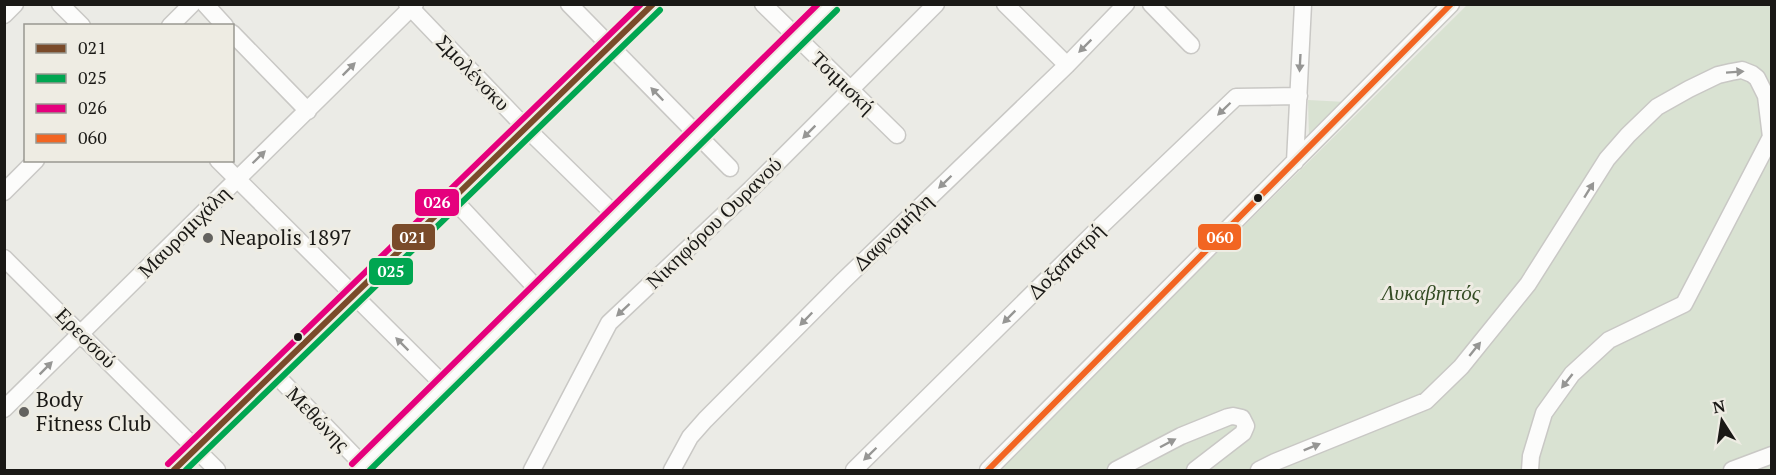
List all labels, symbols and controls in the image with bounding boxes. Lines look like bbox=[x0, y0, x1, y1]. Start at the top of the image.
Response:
legend bbox=[24, 24, 234, 162]
street label: Σμολένσκυ bbox=[430, 28, 517, 116]
text: 021 bbox=[78, 35, 107, 59]
one-way arrow bbox=[1079, 39, 1093, 53]
street label: Τσιμισκή bbox=[806, 45, 882, 120]
one-way arrow bbox=[1296, 53, 1305, 72]
one-way arrow bbox=[342, 63, 356, 77]
text: 025 bbox=[78, 65, 107, 89]
one-way arrow bbox=[1726, 68, 1745, 77]
one-way arrow bbox=[650, 87, 664, 101]
text: 026 bbox=[78, 95, 107, 119]
one-way arrow bbox=[1217, 101, 1231, 115]
one-way arrow bbox=[802, 124, 816, 138]
text: 060 bbox=[78, 125, 107, 149]
one-way arrow bbox=[252, 150, 267, 164]
street label: Νικηφόρου Ουρανού bbox=[639, 150, 787, 294]
one-way arrow bbox=[939, 174, 953, 188]
street label: Μαυρομιχάλη bbox=[131, 179, 235, 283]
one-way arrow bbox=[1583, 182, 1594, 198]
street label: Δαφνομήλη bbox=[846, 186, 938, 276]
line badge: 026 bbox=[414, 188, 460, 217]
text: 026 bbox=[423, 191, 451, 213]
unlabelled marker bbox=[1252, 192, 1264, 204]
street label: Δοξαπατρή bbox=[1021, 216, 1110, 305]
place label: Neapolis 1897 bbox=[220, 223, 352, 251]
line badge: 021 bbox=[391, 223, 436, 251]
line badge: 060 bbox=[1197, 223, 1242, 251]
text: 021 bbox=[399, 226, 427, 248]
text: 060 bbox=[1206, 226, 1234, 248]
marker: Neapolis 1897 bbox=[201, 231, 215, 245]
line badge: 025 bbox=[368, 257, 414, 286]
text: 025 bbox=[377, 260, 405, 282]
park label: Λυκαβηττός bbox=[1380, 278, 1481, 306]
street label: Ερεσσού bbox=[50, 301, 123, 374]
one-way arrow bbox=[616, 303, 630, 317]
one-way arrow bbox=[1002, 310, 1016, 324]
one-way arrow bbox=[800, 311, 814, 325]
unlabelled marker bbox=[292, 331, 304, 343]
one-way arrow bbox=[396, 337, 410, 351]
one-way arrow bbox=[1469, 341, 1481, 356]
one-way arrow bbox=[39, 361, 53, 375]
one-way arrow bbox=[1561, 373, 1573, 389]
street label: Μεθώνης bbox=[281, 380, 357, 457]
place label: Body Fitness Club bbox=[36, 385, 151, 437]
north arrow bbox=[1692, 391, 1752, 451]
text: N bbox=[1711, 394, 1727, 418]
marker: Body Fitness Club bbox=[17, 405, 31, 419]
one-way arrow bbox=[1159, 438, 1176, 448]
one-way arrow bbox=[1304, 442, 1322, 452]
one-way arrow bbox=[863, 447, 877, 461]

